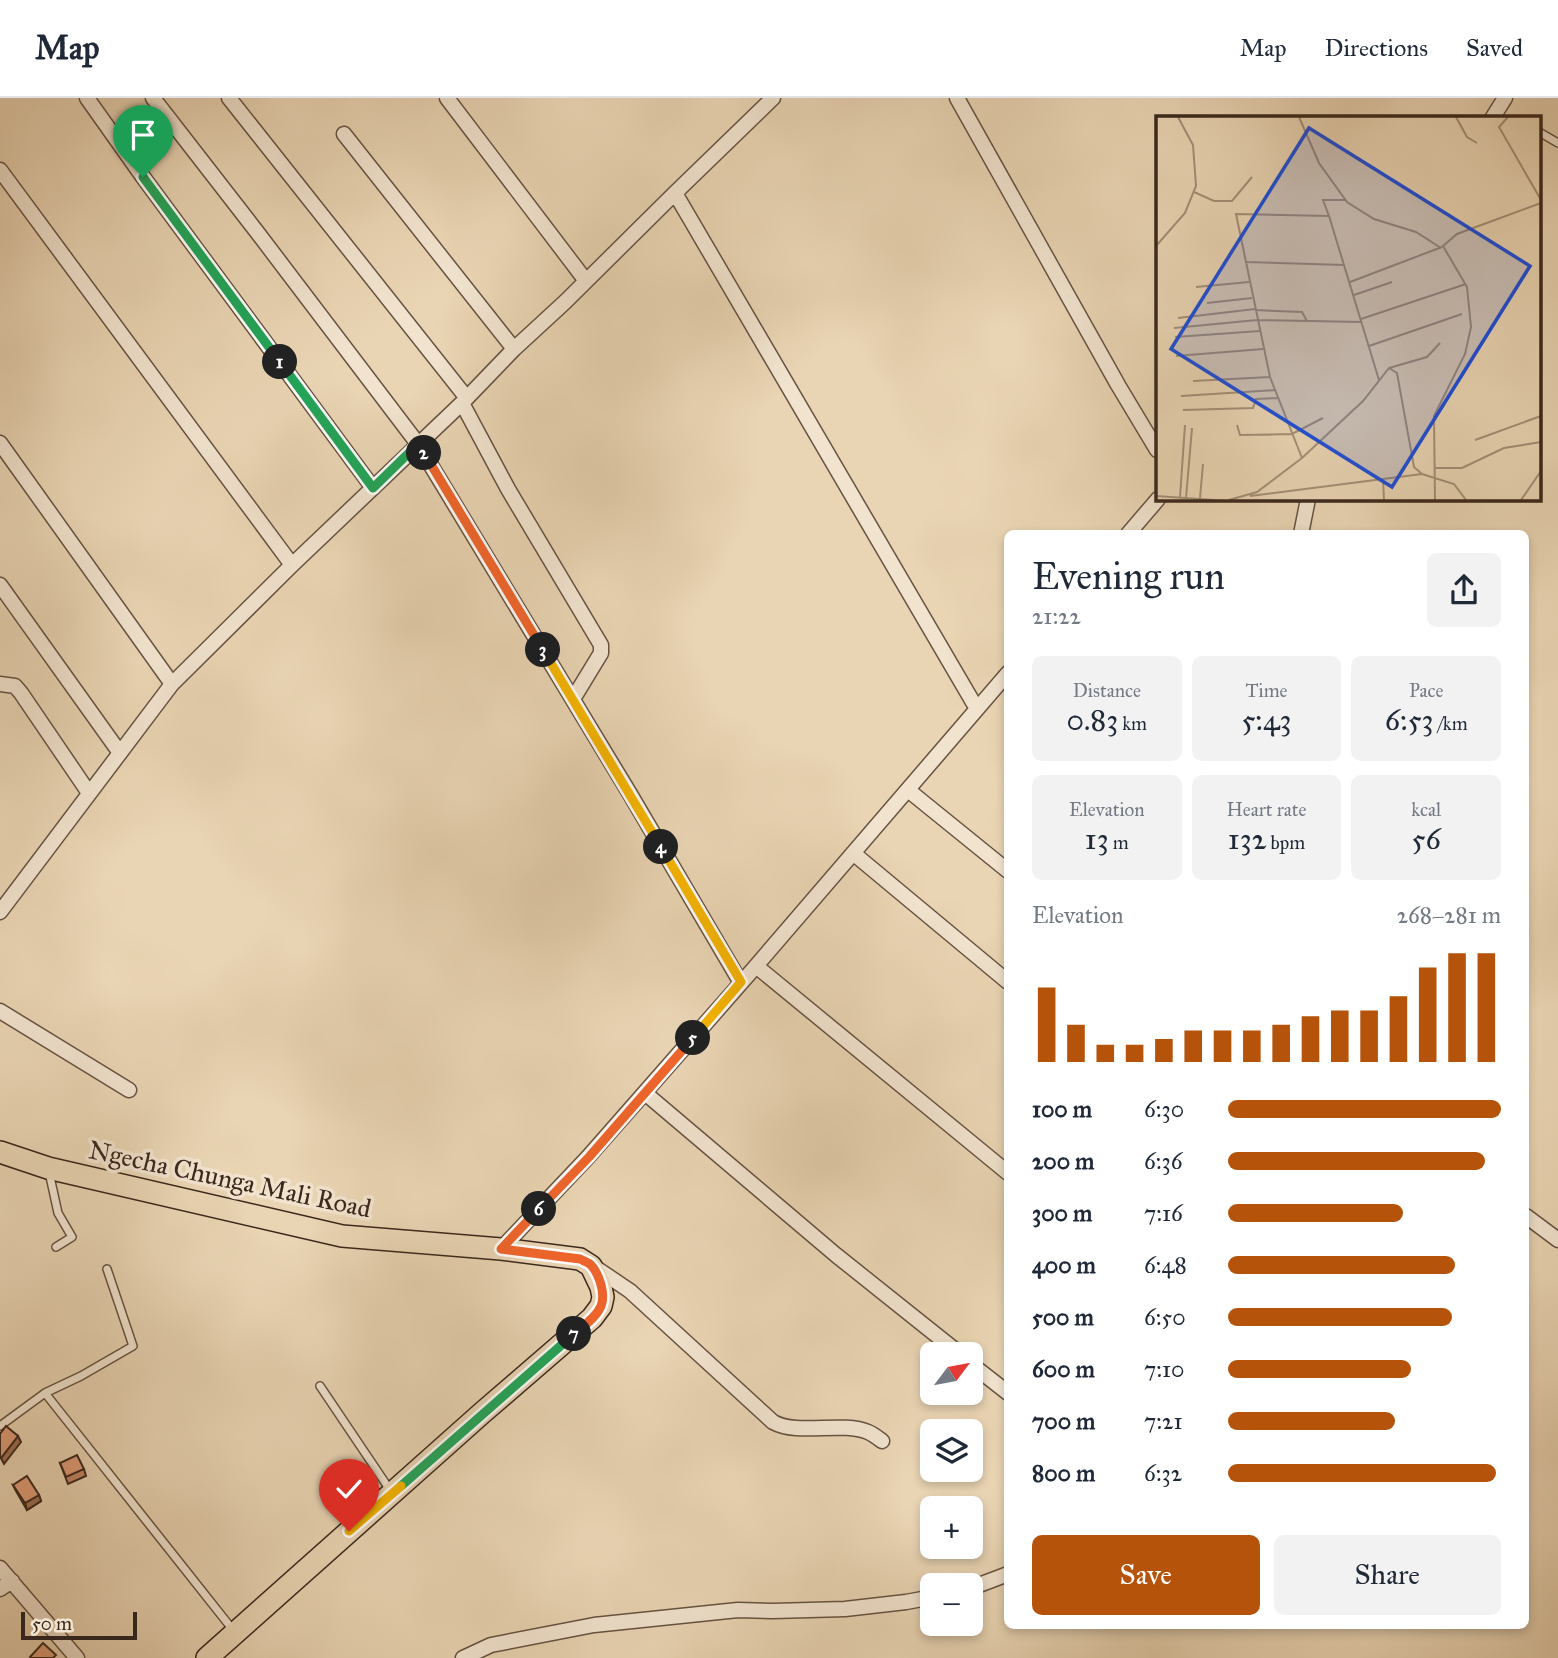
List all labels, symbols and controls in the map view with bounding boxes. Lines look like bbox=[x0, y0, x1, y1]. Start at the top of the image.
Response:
text: Map bbox=[35, 28, 99, 68]
text: Map bbox=[1240, 33, 1287, 63]
text: Directions bbox=[1325, 33, 1428, 63]
text: Saved bbox=[1466, 33, 1523, 63]
pin bbox=[113, 105, 173, 177]
icon: arrive bbox=[124, 116, 162, 154]
inset map bbox=[1156, 116, 1540, 500]
pin: 1 bbox=[262, 344, 298, 380]
text: 1 bbox=[276, 350, 283, 373]
pin: 2 bbox=[406, 436, 442, 470]
text: 2 bbox=[419, 441, 428, 464]
text: Evening run bbox=[1032, 553, 1225, 599]
button: share bbox=[1427, 553, 1501, 627]
text: 21:22 bbox=[1032, 602, 1081, 630]
pin: 3 bbox=[526, 632, 560, 668]
text: 3 bbox=[539, 638, 546, 661]
text: Distance bbox=[1073, 679, 1141, 702]
text: Time bbox=[1245, 679, 1288, 702]
text: Pace bbox=[1409, 679, 1443, 702]
text: 0.83 bbox=[1067, 702, 1118, 738]
text: 5:43 bbox=[1241, 702, 1292, 738]
text: 6:53 bbox=[1385, 702, 1434, 738]
text: km bbox=[1118, 712, 1147, 735]
text: /km bbox=[1434, 712, 1468, 735]
text: Elevation bbox=[1069, 798, 1145, 821]
text: Heart rate bbox=[1227, 798, 1306, 821]
text: kcal bbox=[1411, 798, 1441, 821]
text: 13 bbox=[1085, 821, 1109, 857]
text: 132 bbox=[1228, 821, 1266, 857]
text: 56 bbox=[1412, 821, 1441, 857]
pin: 4 bbox=[644, 830, 678, 864]
text: m bbox=[1109, 831, 1129, 854]
text: bpm bbox=[1266, 831, 1305, 854]
text: 4 bbox=[655, 835, 666, 858]
text: Elevation bbox=[1032, 901, 1123, 929]
text: 268–281 m bbox=[1397, 901, 1501, 929]
pin: 5 bbox=[676, 1020, 710, 1056]
text: 5 bbox=[688, 1026, 697, 1049]
text: 100 m bbox=[1032, 1095, 1092, 1123]
text: 6:30 bbox=[1144, 1095, 1184, 1123]
street label: Ngecha Chunga Mali Road bbox=[86, 1133, 374, 1225]
text: 200 m bbox=[1032, 1147, 1094, 1175]
text: 6:36 bbox=[1144, 1147, 1183, 1175]
pin: 6 bbox=[522, 1192, 556, 1226]
text: 6 bbox=[534, 1197, 543, 1220]
text: 300 m bbox=[1032, 1199, 1092, 1227]
text: 7:16 bbox=[1144, 1199, 1183, 1227]
text: 400 m bbox=[1032, 1251, 1096, 1279]
text: 6:48 bbox=[1144, 1251, 1187, 1279]
text: 500 m bbox=[1032, 1303, 1094, 1331]
text: 6:50 bbox=[1144, 1303, 1186, 1331]
pin: 7 bbox=[556, 1316, 592, 1352]
text: 7 bbox=[568, 1322, 579, 1345]
north arrow bbox=[920, 1342, 984, 1405]
map controls bbox=[920, 1342, 983, 1636]
text: 600 m bbox=[1032, 1355, 1095, 1383]
text: 7:10 bbox=[1144, 1355, 1184, 1383]
text: 700 m bbox=[1032, 1407, 1095, 1435]
text: 7:21 bbox=[1144, 1407, 1183, 1435]
button: layers bbox=[920, 1419, 983, 1482]
pin bbox=[319, 1459, 379, 1531]
text: 800 m bbox=[1032, 1459, 1095, 1487]
text: 6:32 bbox=[1144, 1459, 1182, 1487]
icon: check bbox=[330, 1470, 368, 1508]
button: + bbox=[920, 1496, 983, 1559]
button: Save bbox=[1032, 1535, 1260, 1615]
button: Share bbox=[1274, 1535, 1501, 1615]
button: − bbox=[920, 1573, 983, 1636]
scale bar bbox=[21, 1609, 136, 1641]
text: 50 m bbox=[32, 1612, 72, 1635]

